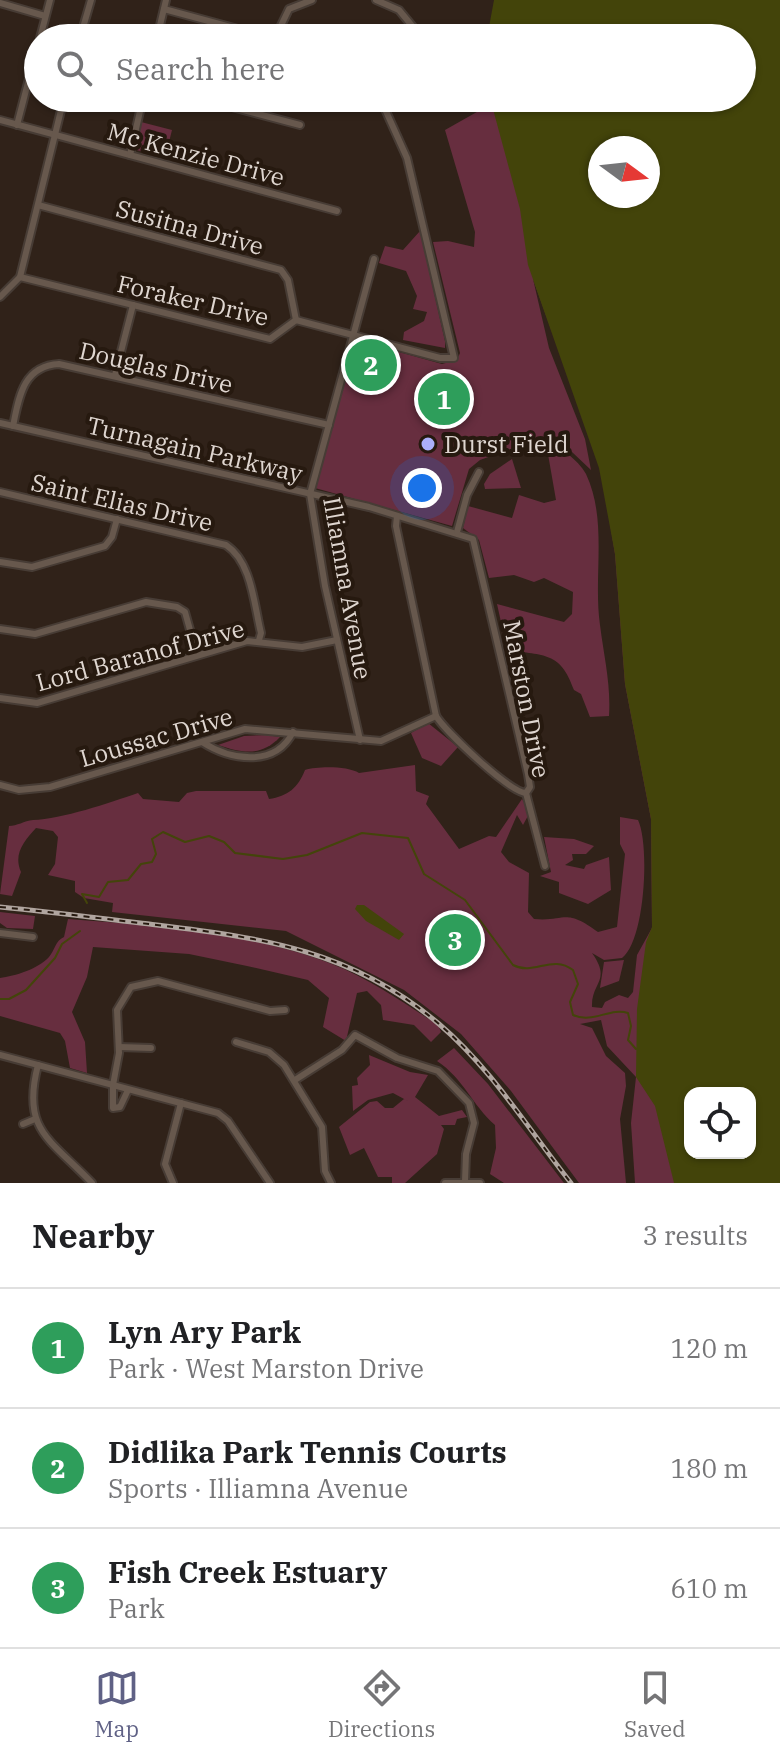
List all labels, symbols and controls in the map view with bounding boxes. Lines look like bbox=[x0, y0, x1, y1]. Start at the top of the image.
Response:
search box bbox=[24, 24, 756, 112]
icon: search bbox=[52, 46, 96, 90]
text: Search here bbox=[116, 49, 285, 88]
street label: Mc Kenzie Drive bbox=[104, 115, 288, 193]
north arrow bbox=[588, 136, 660, 208]
street label: Susitna Drive bbox=[113, 192, 267, 262]
street label: Foraker Drive bbox=[114, 267, 272, 333]
street label: Douglas Drive bbox=[76, 334, 236, 400]
pin: 2 bbox=[345, 335, 397, 395]
pin: 1 bbox=[418, 369, 470, 429]
street label: Turnagain Parkway bbox=[84, 409, 306, 489]
place label: Durst Field bbox=[444, 428, 569, 460]
marker: Durst Field bbox=[419, 435, 437, 453]
street label: Saint Elias Drive bbox=[28, 466, 216, 538]
your location bbox=[402, 468, 442, 508]
street label: Illiamna Avenue bbox=[316, 494, 380, 682]
street label: Lord Baranof Drive bbox=[32, 612, 248, 698]
street label: Marston Drive bbox=[496, 618, 558, 780]
street label: Loussac Drive bbox=[76, 700, 236, 774]
pin: 3 bbox=[429, 910, 481, 970]
map controls bbox=[684, 1087, 756, 1159]
button: locate bbox=[684, 1087, 756, 1159]
text: Nearby bbox=[32, 1213, 154, 1257]
text: 3 results bbox=[642, 1218, 748, 1252]
text: Lyn Ary Park bbox=[108, 1312, 301, 1351]
text: 1 bbox=[50, 1331, 66, 1365]
text: 120 m bbox=[670, 1331, 748, 1365]
text: Park · West Marston Drive bbox=[108, 1351, 424, 1385]
text: Didlika Park Tennis Courts bbox=[108, 1432, 507, 1471]
text: 2 bbox=[50, 1451, 66, 1485]
text: 180 m bbox=[670, 1451, 748, 1485]
text: Sports · Illiamna Avenue bbox=[108, 1471, 408, 1505]
text: Fish Creek Estuary bbox=[108, 1552, 387, 1591]
text: 3 bbox=[50, 1571, 66, 1605]
text: 610 m bbox=[670, 1571, 748, 1605]
text: Park bbox=[108, 1591, 165, 1625]
tab: Map bbox=[94, 1666, 139, 1743]
tab: Directions bbox=[328, 1666, 435, 1743]
tab: Saved bbox=[624, 1666, 686, 1743]

